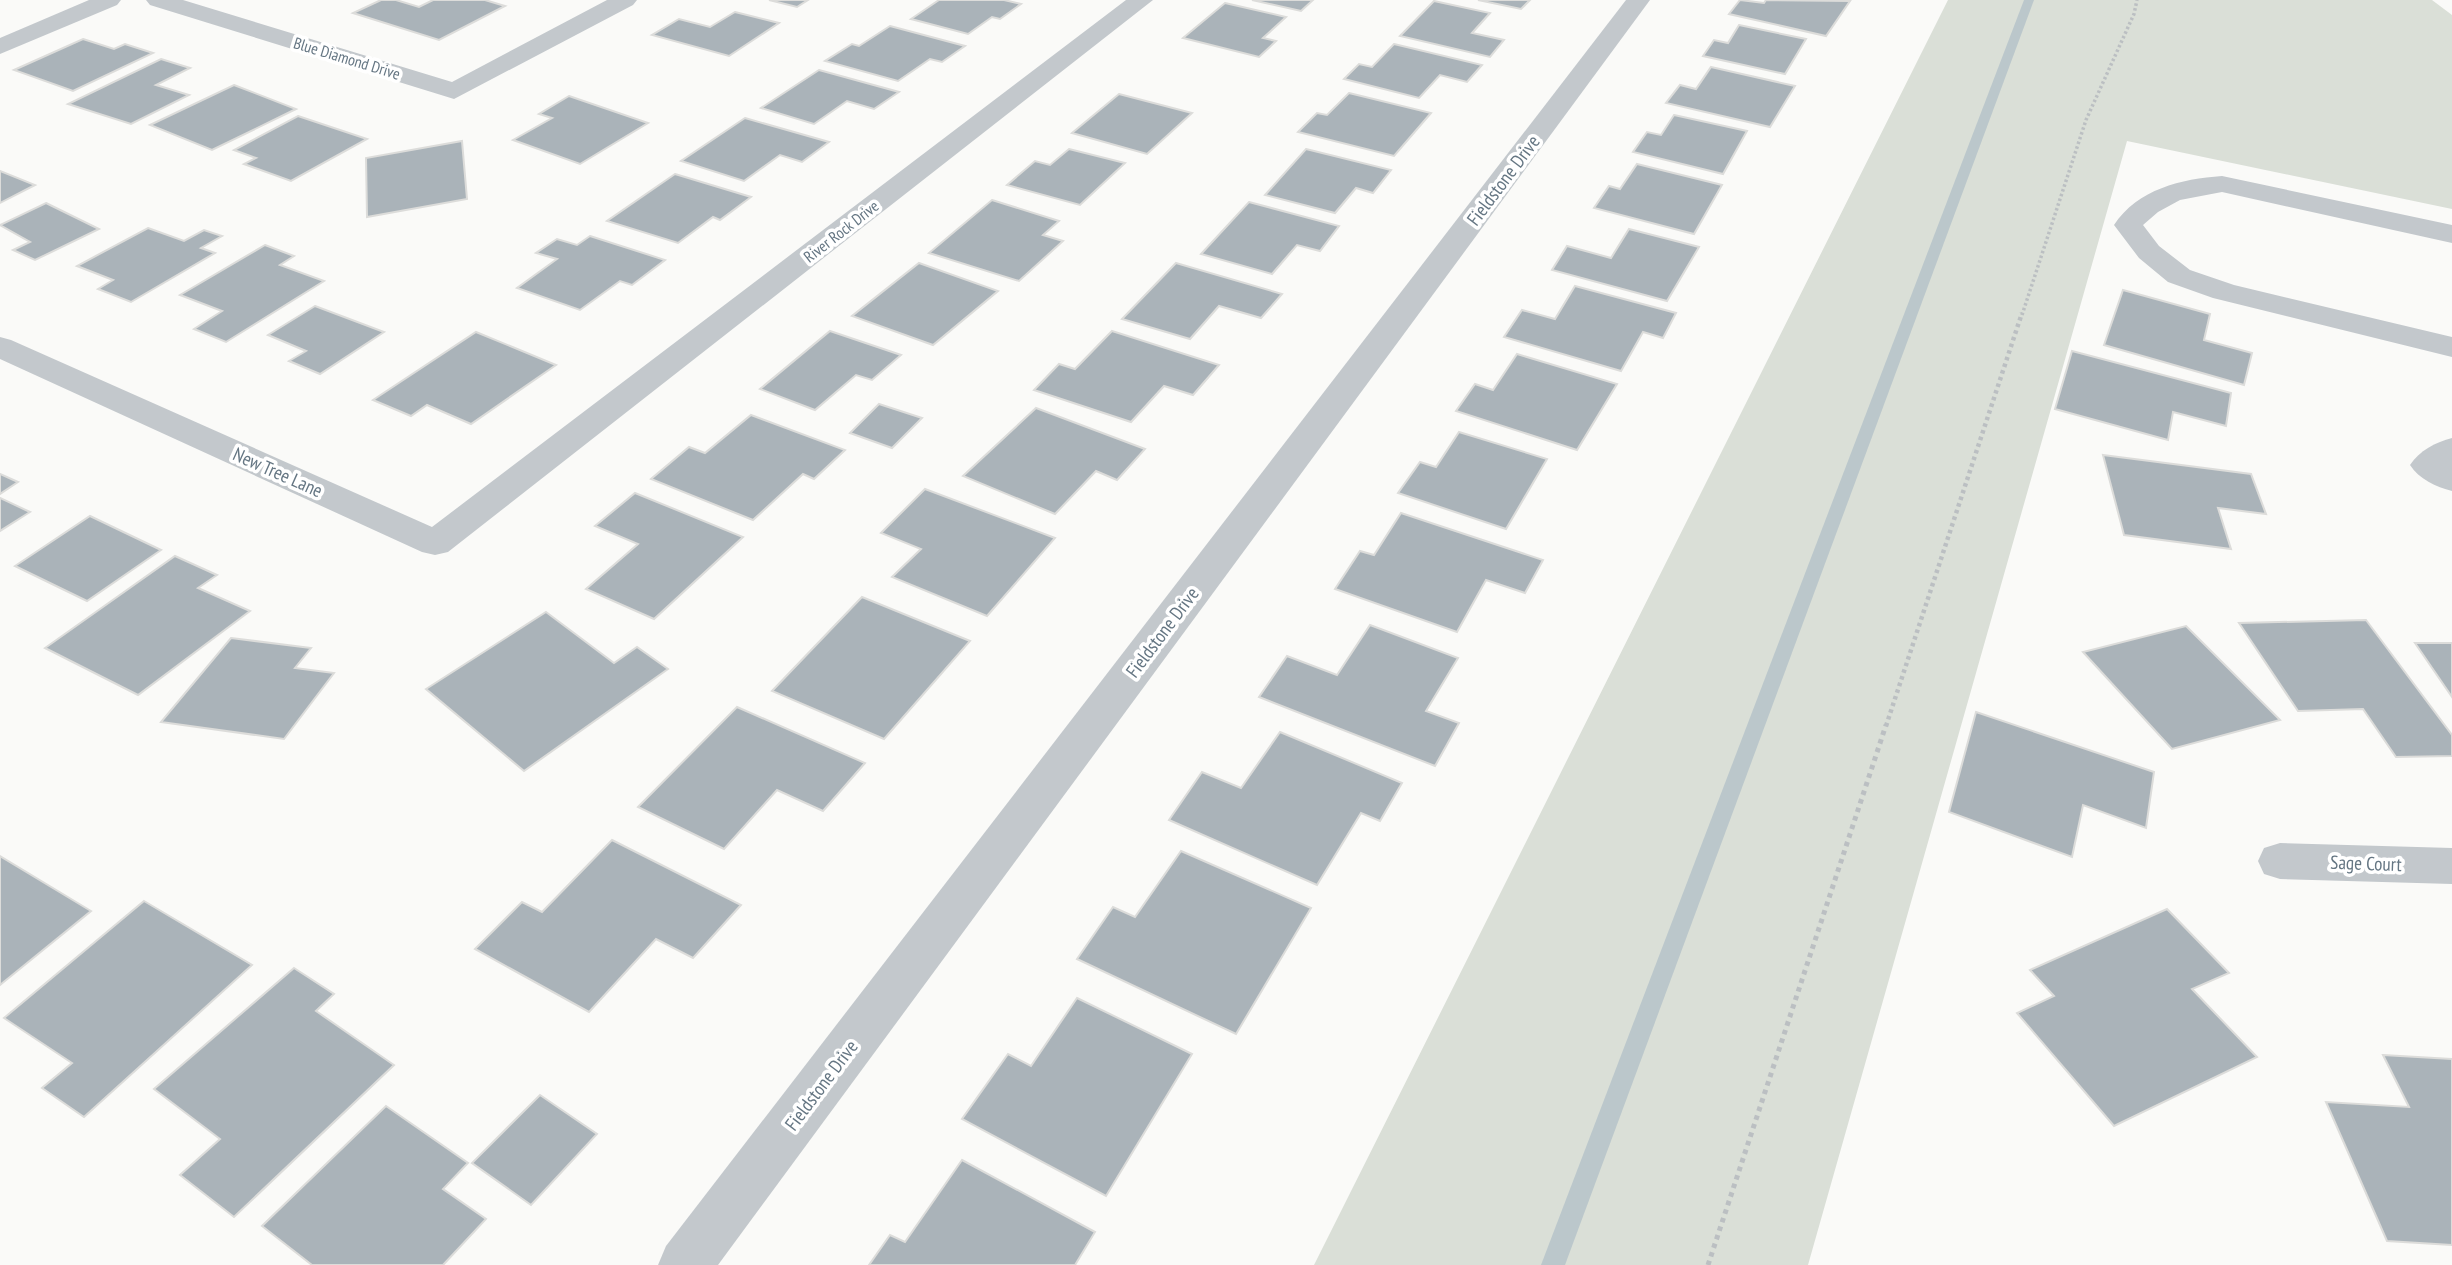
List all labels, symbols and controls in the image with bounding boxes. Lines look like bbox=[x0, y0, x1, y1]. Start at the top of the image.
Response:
street label: Blue Diamond Drive bbox=[291, 32, 403, 84]
street label: Fieldstone Drive bbox=[1461, 130, 1545, 230]
street label: River Rock Drive bbox=[799, 196, 883, 266]
street label: New Tree Lane bbox=[230, 442, 327, 502]
street label: Fieldstone Drive bbox=[1120, 582, 1204, 682]
street label: Sage Court bbox=[2330, 850, 2403, 876]
street label: Fieldstone Drive bbox=[779, 1035, 863, 1135]

